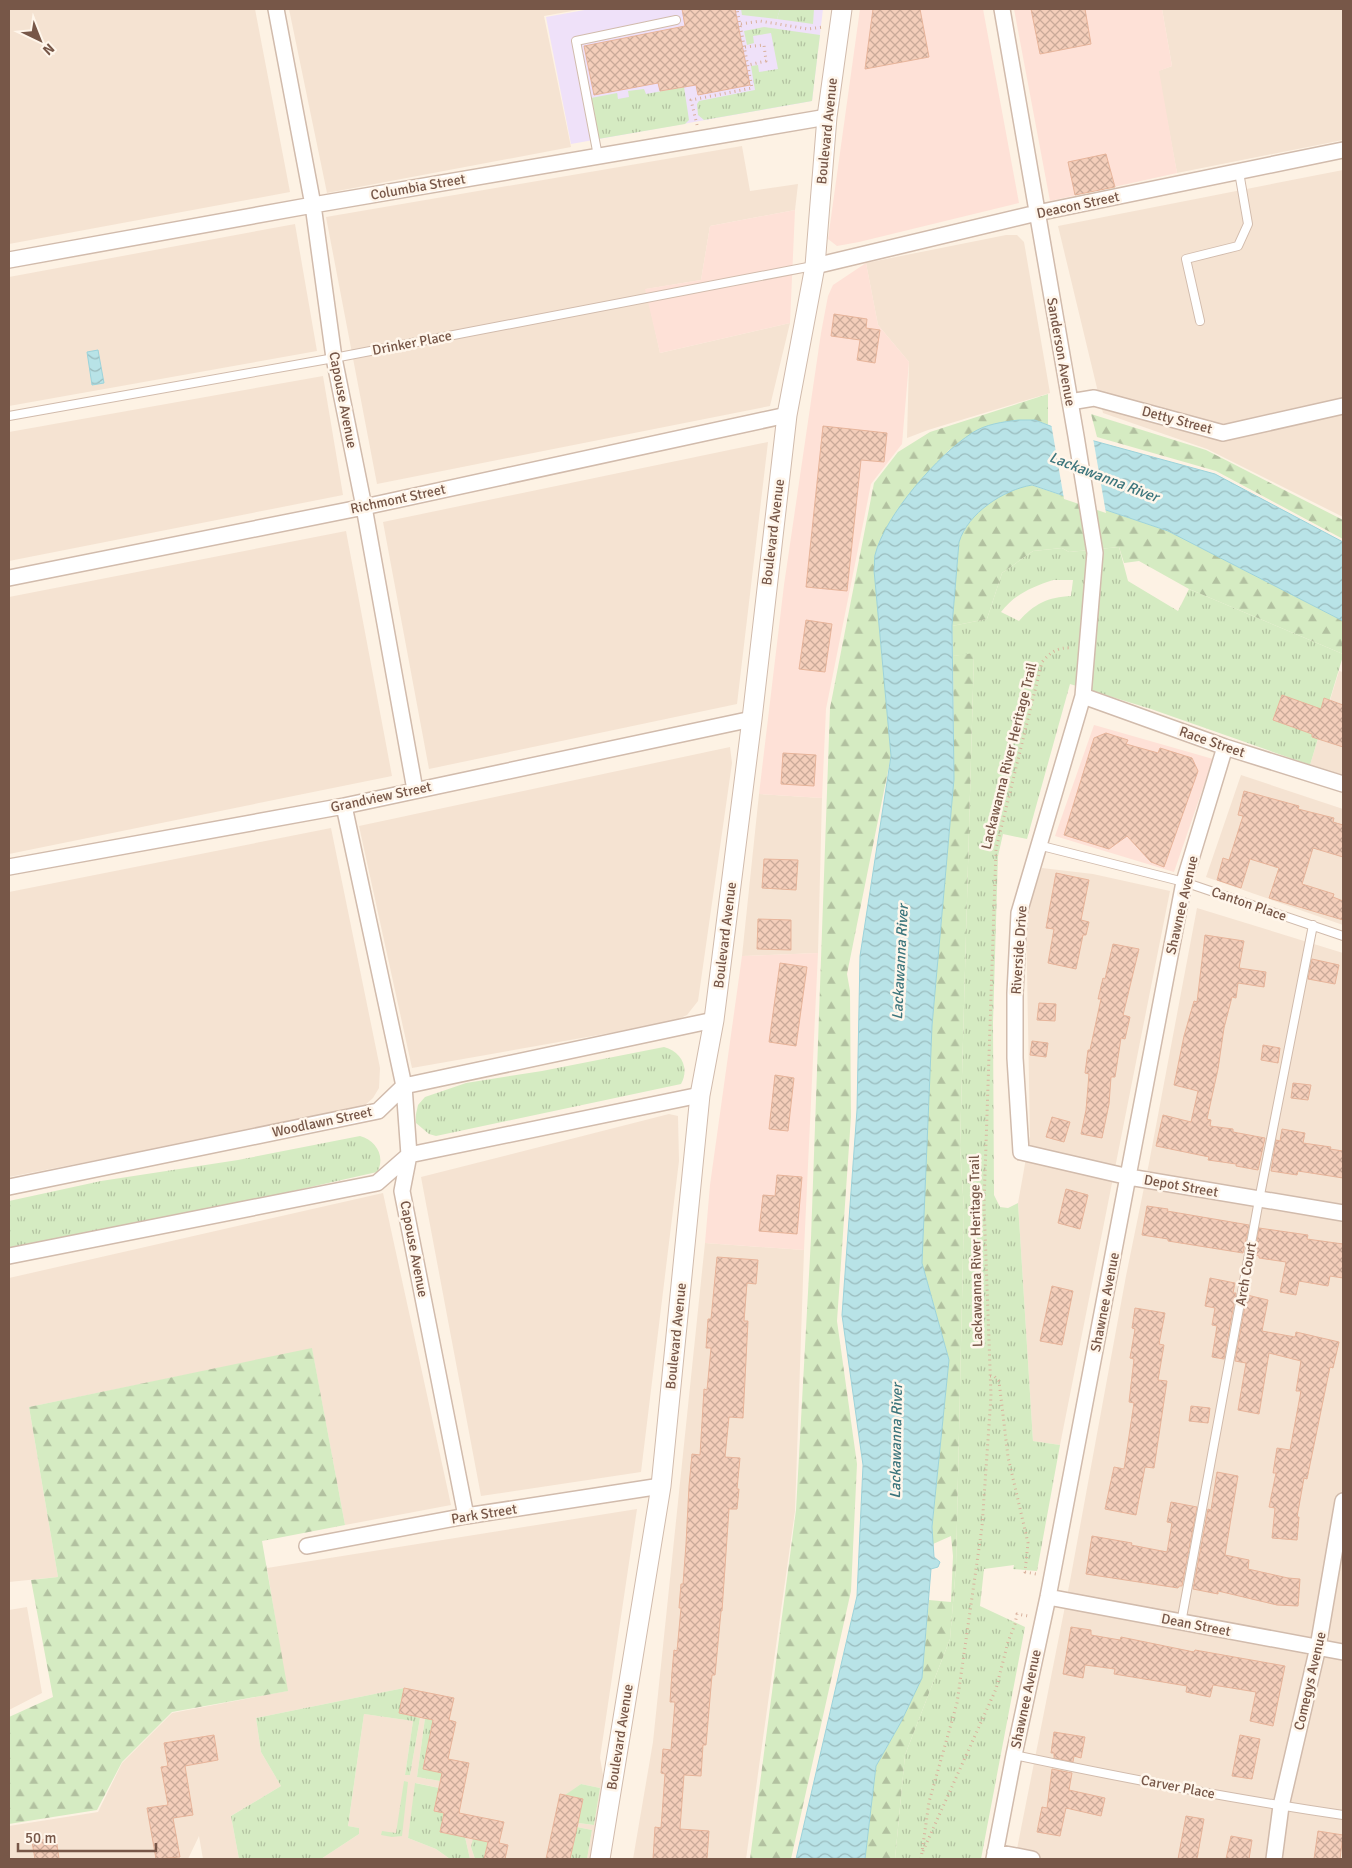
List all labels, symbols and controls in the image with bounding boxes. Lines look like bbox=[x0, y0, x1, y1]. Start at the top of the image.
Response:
north arrow bbox=[15, 15, 65, 65]
text: N bbox=[39, 40, 58, 59]
street label: Boulevard Avenue bbox=[813, 77, 841, 185]
street label: Columbia Street bbox=[369, 170, 467, 204]
street label: Deacon Street bbox=[1035, 188, 1121, 222]
street label: Sanderson Avenue bbox=[1043, 296, 1079, 408]
street label: Drinker Place bbox=[371, 327, 453, 359]
street label: Capouse Avenue bbox=[325, 350, 361, 450]
street label: Detty Street bbox=[1140, 402, 1214, 438]
water label: Lackawanna River bbox=[1047, 448, 1163, 507]
street label: Boulevard Avenue bbox=[758, 478, 788, 586]
street label: Richmont Street bbox=[349, 481, 447, 517]
street label: Lackawanna River Heritage Trail bbox=[978, 661, 1040, 851]
street label: Race Street bbox=[1177, 723, 1247, 761]
street label: Grandview Street bbox=[329, 778, 433, 816]
street label: Shawnee Avenue bbox=[1162, 854, 1202, 956]
street label: Boulevard Avenue bbox=[710, 881, 740, 989]
street label: Canton Place bbox=[1209, 883, 1289, 925]
water label: Lackawanna River bbox=[888, 901, 912, 1020]
street label: Riverside Drive bbox=[1007, 905, 1031, 995]
street label: Woodlawn Street bbox=[270, 1103, 374, 1141]
street label: Lackawanna River Heritage Trail bbox=[966, 1155, 986, 1347]
street label: Depot Street bbox=[1143, 1171, 1220, 1201]
street label: Capouse Avenue bbox=[396, 1199, 432, 1299]
street label: Arch Court bbox=[1232, 1241, 1260, 1307]
street label: Shawnee Avenue bbox=[1087, 1251, 1123, 1353]
street label: Boulevard Avenue bbox=[662, 1282, 690, 1390]
water label: Lackawanna River bbox=[886, 1381, 906, 1499]
street label: Park Street bbox=[450, 1500, 518, 1528]
street label: Dean Street bbox=[1160, 1610, 1232, 1640]
street label: Comegys Avenue bbox=[1290, 1630, 1330, 1732]
street label: Shawnee Avenue bbox=[1007, 1648, 1045, 1750]
street label: Boulevard Avenue bbox=[603, 1683, 637, 1791]
street label: Carver Place bbox=[1140, 1771, 1216, 1803]
scale bar bbox=[18, 1820, 155, 1852]
text: 50 m bbox=[25, 1829, 56, 1847]

